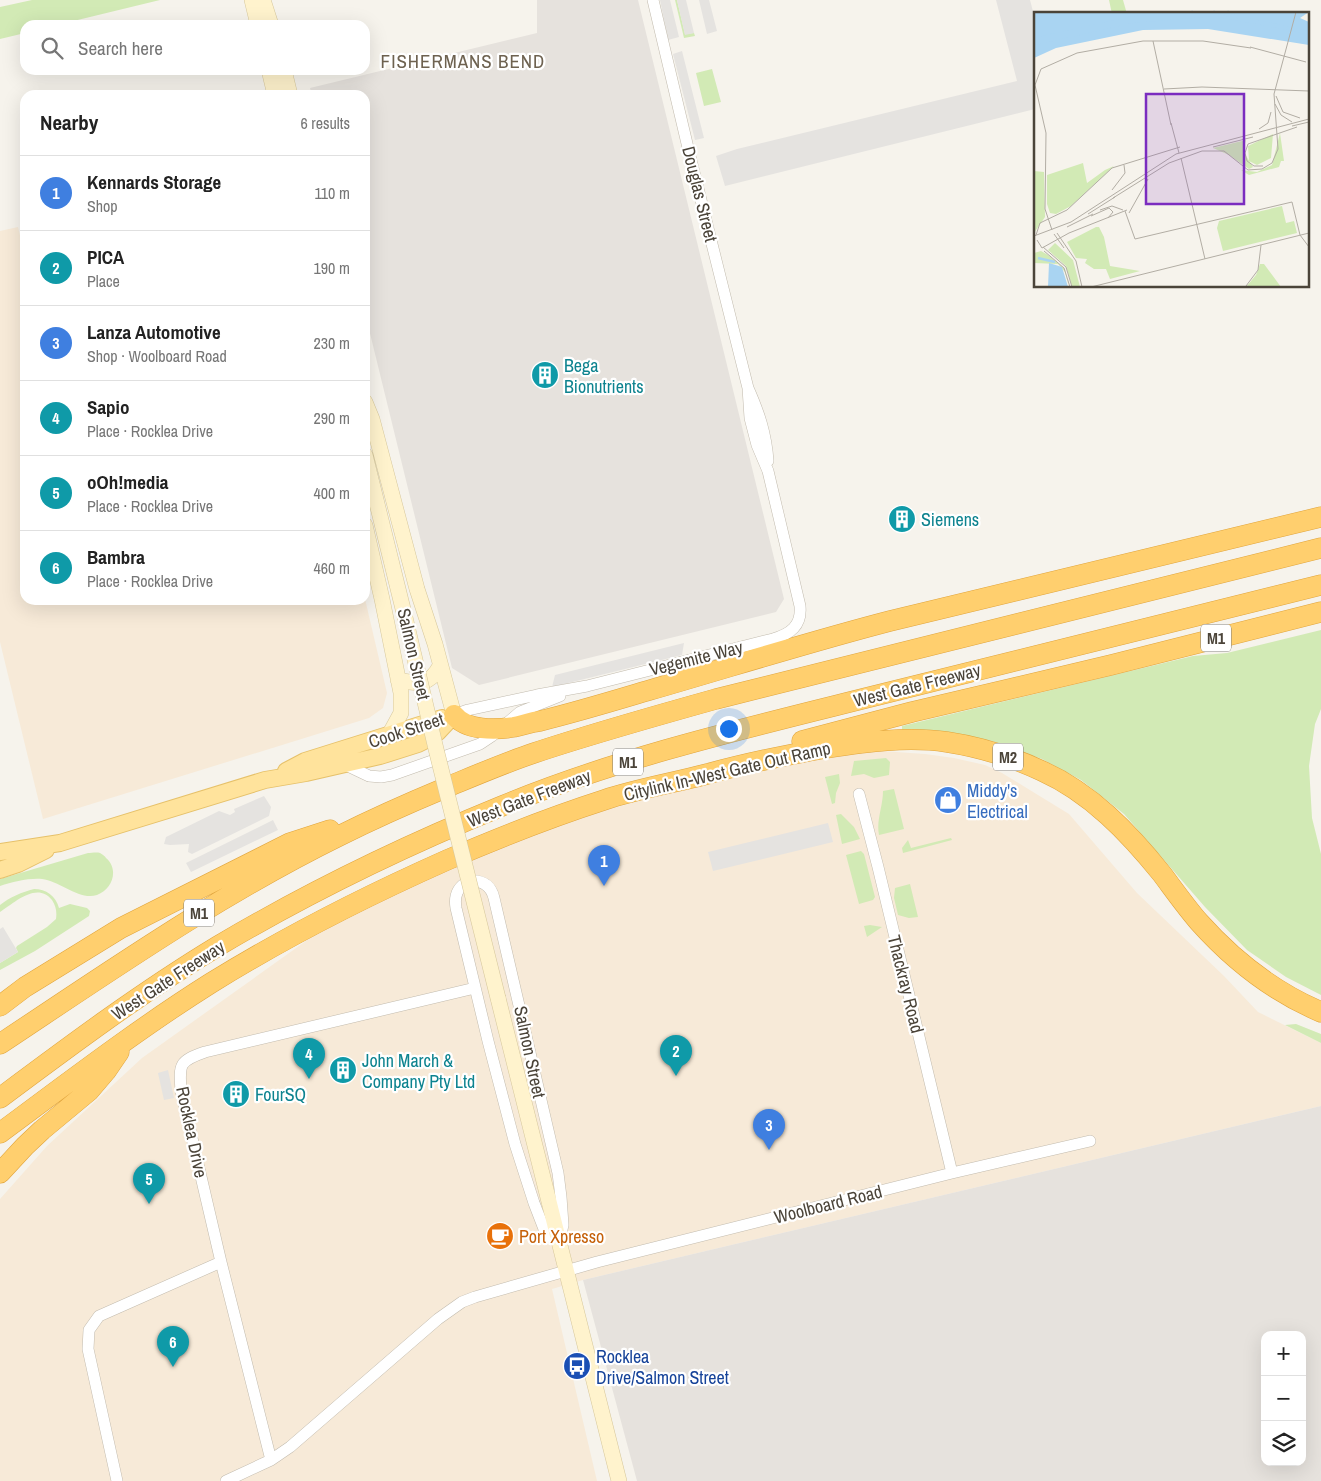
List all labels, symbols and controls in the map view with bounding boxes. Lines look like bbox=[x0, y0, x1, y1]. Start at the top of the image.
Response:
inset map bbox=[1034, 12, 1308, 288]
search box bbox=[20, 20, 370, 75]
icon: search bbox=[38, 34, 66, 62]
text: Search here bbox=[78, 35, 163, 61]
district label: FISHERMANS BEND bbox=[381, 48, 545, 74]
text: Nearby bbox=[40, 108, 98, 137]
text: 6 results bbox=[300, 112, 350, 134]
street label: Douglas Street bbox=[676, 144, 724, 244]
text: Kennards Storage bbox=[87, 169, 221, 195]
text: 1 bbox=[52, 182, 60, 204]
text: 110 m bbox=[314, 182, 350, 204]
text: Shop bbox=[87, 195, 118, 217]
text: PICA bbox=[87, 244, 124, 270]
text: 2 bbox=[52, 257, 60, 279]
text: 190 m bbox=[314, 257, 350, 279]
text: Place bbox=[87, 270, 120, 292]
text: Lanza Automotive bbox=[87, 319, 221, 345]
text: 3 bbox=[52, 332, 60, 354]
text: 230 m bbox=[314, 332, 350, 354]
text: Shop · Woolboard Road bbox=[87, 345, 227, 367]
place label: Bega Bionutrients bbox=[564, 353, 644, 399]
building icon: Bega Bionutrients bbox=[530, 360, 560, 390]
text: Sapio bbox=[87, 394, 129, 420]
text: 4 bbox=[52, 407, 60, 429]
text: 290 m bbox=[314, 407, 350, 429]
text: Place · Rocklea Drive bbox=[87, 420, 213, 442]
text: oOh!media bbox=[87, 469, 168, 495]
text: 5 bbox=[52, 482, 60, 504]
text: 400 m bbox=[314, 482, 350, 504]
text: Place · Rocklea Drive bbox=[87, 495, 213, 517]
building icon: Siemens bbox=[887, 504, 917, 534]
place label: Siemens bbox=[921, 507, 979, 532]
text: Bambra bbox=[87, 544, 145, 570]
text: 6 bbox=[52, 557, 60, 579]
text: 460 m bbox=[314, 557, 350, 579]
text: Place · Rocklea Drive bbox=[87, 570, 213, 592]
street label: Salmon Street bbox=[391, 606, 437, 702]
road number: M1 bbox=[1201, 624, 1231, 651]
street label: Vegemite Way bbox=[647, 634, 746, 682]
street label: West Gate Freeway bbox=[851, 657, 984, 713]
street label: Cook Street bbox=[365, 706, 447, 754]
your location bbox=[716, 716, 742, 742]
street label: Citylink In-West Gate Out Ramp bbox=[621, 735, 833, 807]
road number: M2 bbox=[993, 744, 1023, 770]
road number: M1 bbox=[613, 749, 643, 776]
street label: West Gate Freeway bbox=[464, 763, 595, 833]
place label: Middy's Electrical bbox=[967, 778, 1028, 824]
shop icon: Middy's Electrical bbox=[933, 785, 963, 815]
pin: 1 bbox=[588, 845, 620, 886]
road number: M1 bbox=[184, 900, 214, 926]
street label: Thackray Road bbox=[882, 932, 930, 1036]
street label: West Gate Freeway bbox=[107, 934, 230, 1026]
street label: Salmon Street bbox=[508, 1004, 552, 1100]
pin: 2 bbox=[660, 1035, 692, 1076]
pin: 4 bbox=[293, 1038, 325, 1079]
place label: John March & Company Pty Ltd bbox=[362, 1048, 475, 1094]
building icon: John March & Company Pty Ltd bbox=[328, 1055, 358, 1085]
building icon: FourSQ bbox=[221, 1079, 251, 1109]
place label: FourSQ bbox=[255, 1082, 306, 1107]
street label: Rocklea Drive bbox=[170, 1084, 214, 1180]
pin: 3 bbox=[753, 1109, 785, 1150]
pin: 5 bbox=[133, 1163, 165, 1204]
street label: Woolboard Road bbox=[771, 1179, 885, 1229]
cafe icon: Port Xpresso bbox=[485, 1221, 515, 1251]
place label: Port Xpresso bbox=[519, 1224, 604, 1249]
pin: 6 bbox=[157, 1326, 189, 1367]
map controls bbox=[1261, 1331, 1306, 1466]
button: + bbox=[1261, 1331, 1306, 1376]
place label: Rocklea Drive/Salmon Street bbox=[596, 1344, 729, 1390]
bus stop icon: Rocklea Drive/Salmon Street bbox=[562, 1351, 592, 1381]
button: − bbox=[1261, 1376, 1306, 1421]
button: layers bbox=[1261, 1421, 1306, 1466]

